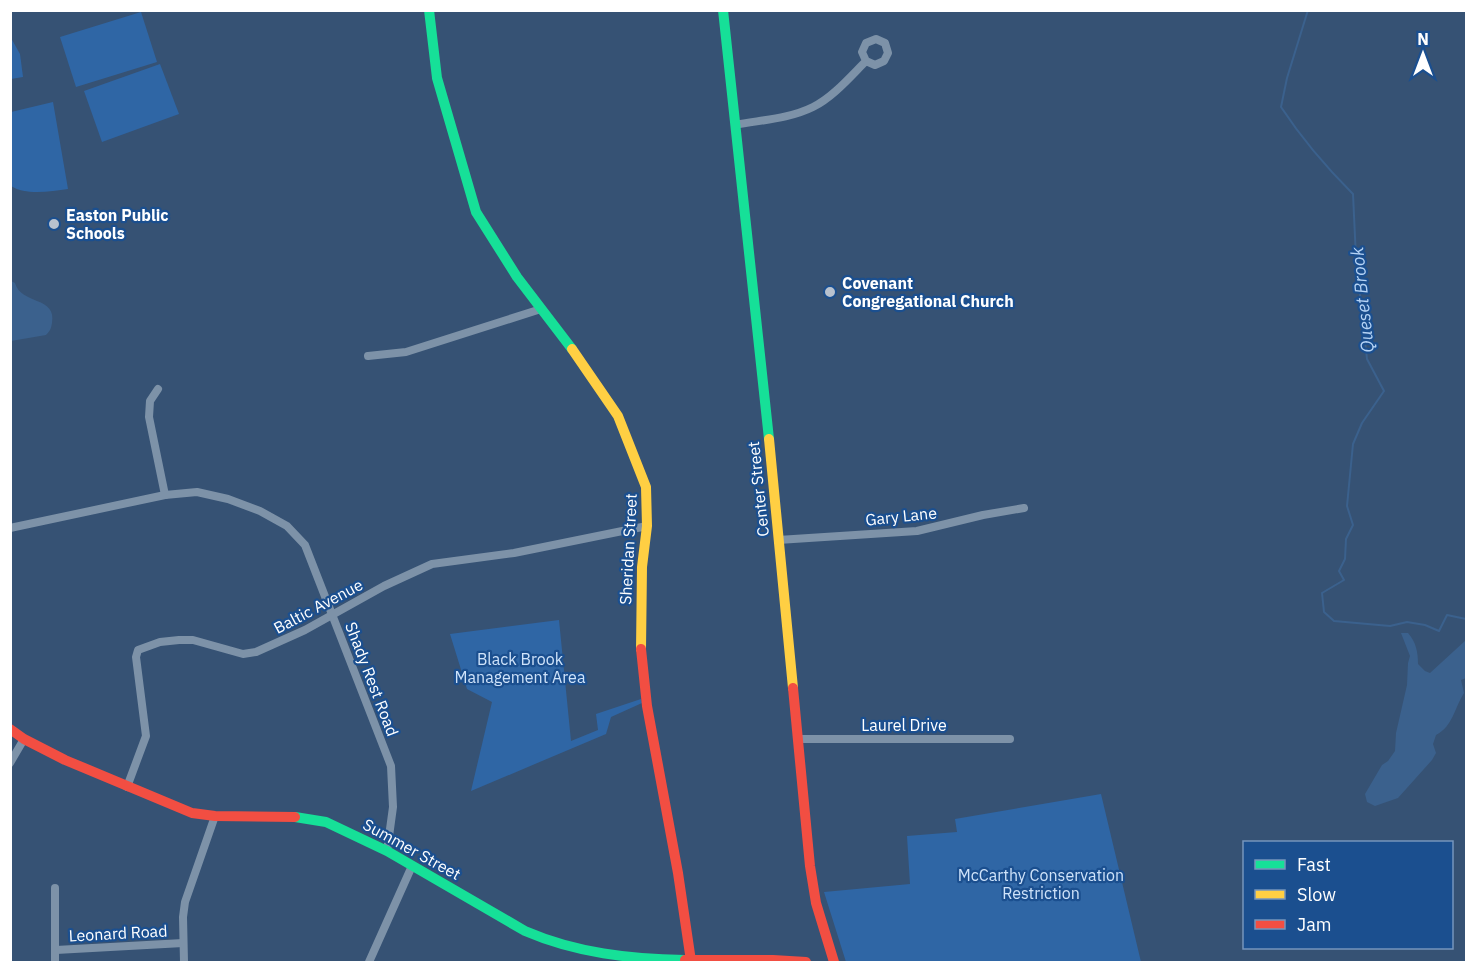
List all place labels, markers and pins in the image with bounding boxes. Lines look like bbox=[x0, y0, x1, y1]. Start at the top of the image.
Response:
place label: Easton Public Schools bbox=[66, 205, 169, 243]
marker: Easton Public Schools bbox=[47, 217, 61, 231]
place label: Covenant Congregational Church bbox=[842, 273, 1014, 311]
marker: Covenant Congregational Church bbox=[823, 285, 837, 299]

